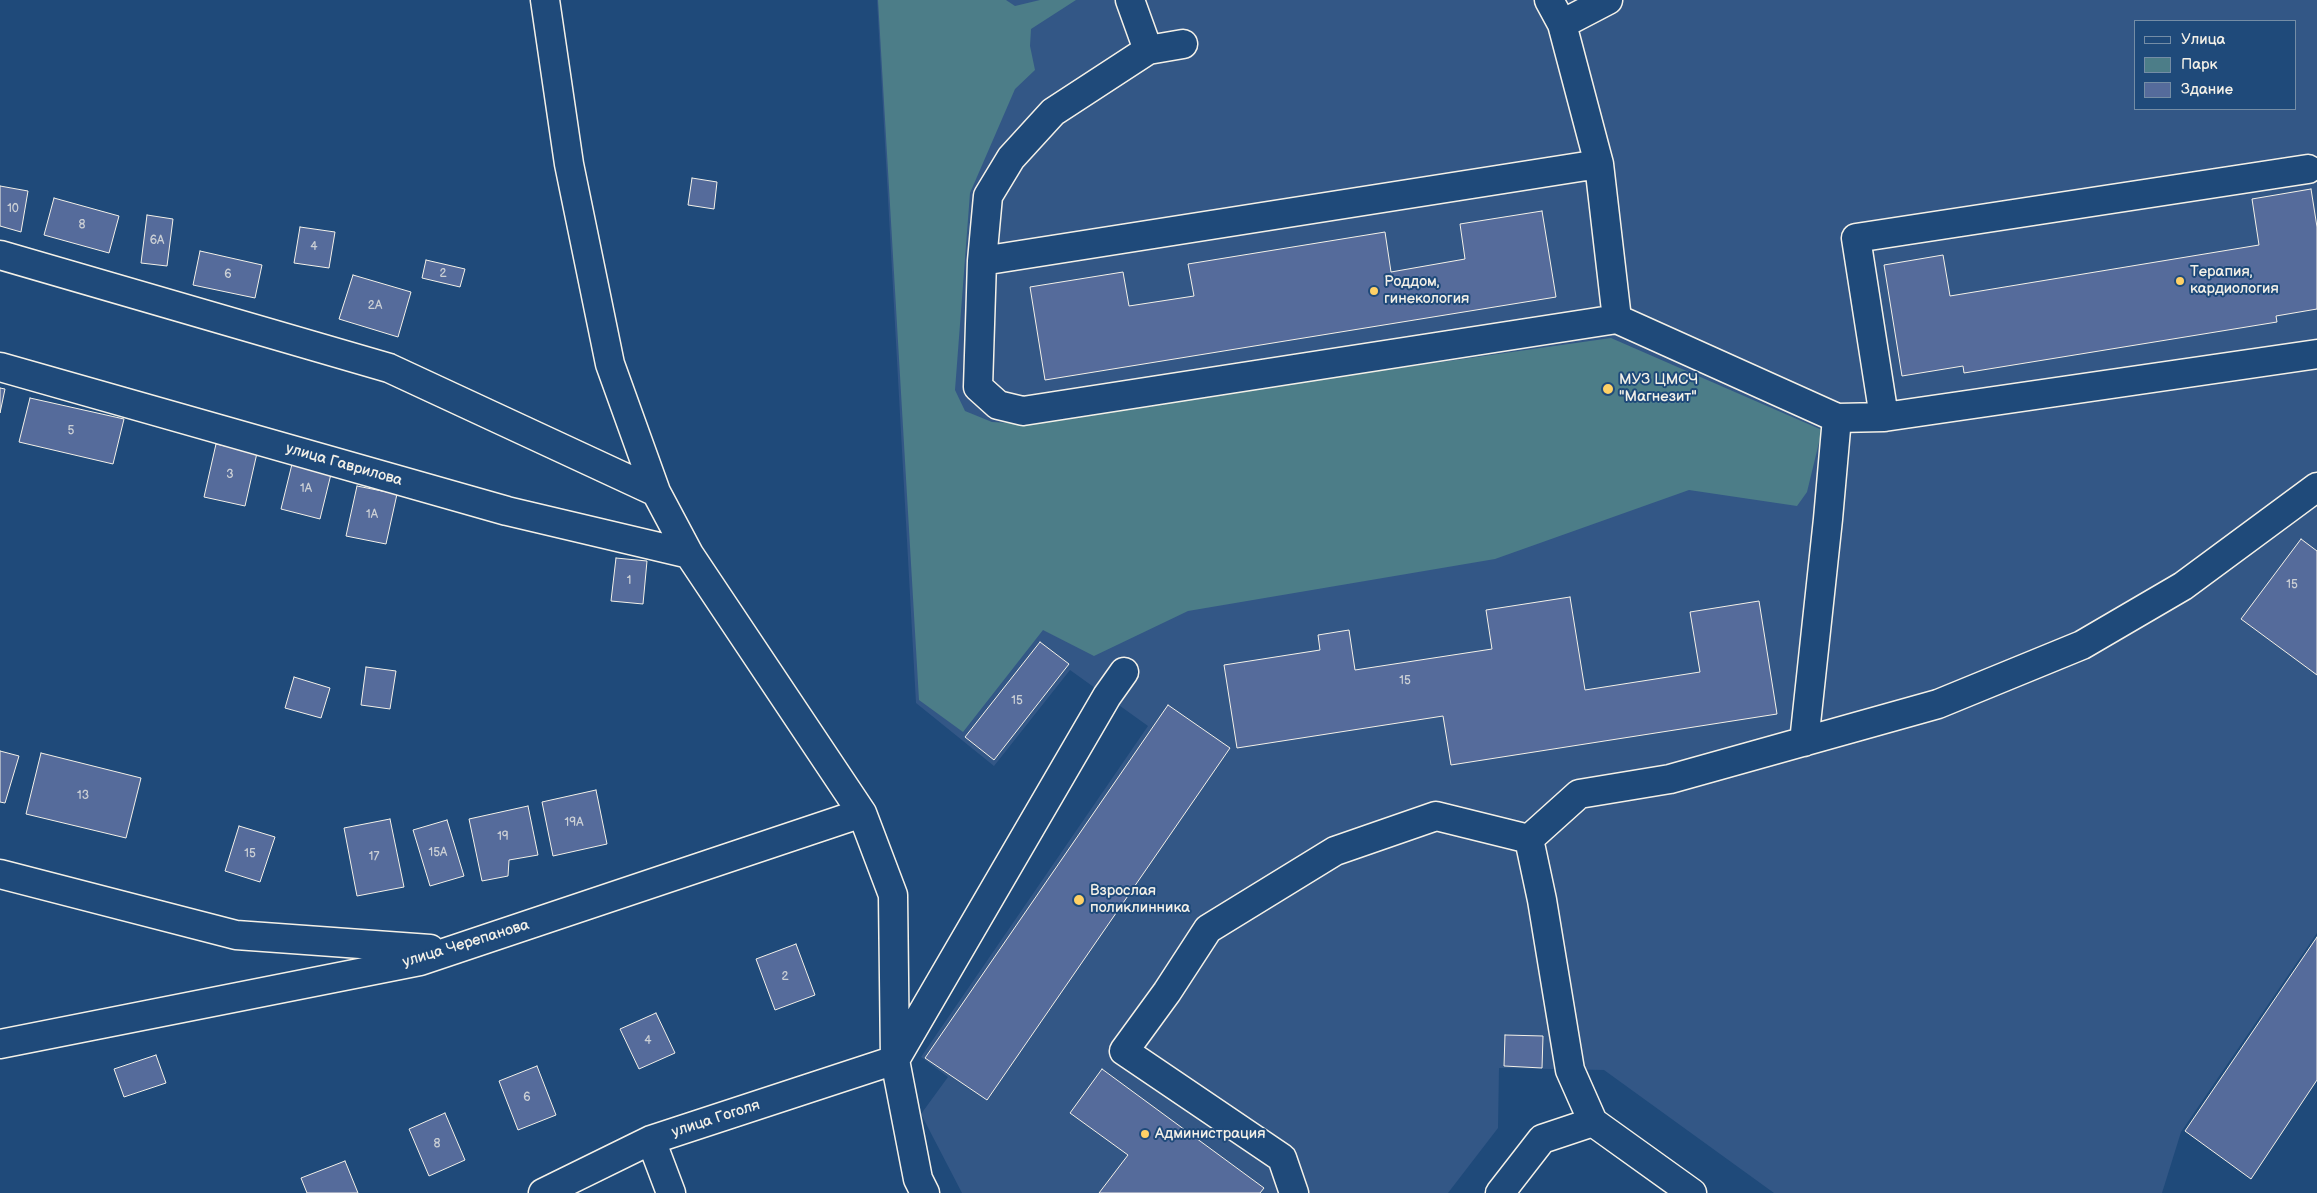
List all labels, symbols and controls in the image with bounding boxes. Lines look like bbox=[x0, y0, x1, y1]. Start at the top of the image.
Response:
legend bbox=[2134, 20, 2297, 110]
text: Улица bbox=[2181, 30, 2225, 49]
text: Парк bbox=[2181, 55, 2218, 74]
text: Здание bbox=[2181, 80, 2233, 99]
house number: 10 bbox=[7, 202, 19, 216]
house number: 8 bbox=[79, 218, 85, 232]
house number: 6А bbox=[150, 234, 164, 248]
house number: 4 bbox=[310, 240, 318, 254]
place label: Терапия, кардиология bbox=[2190, 263, 2279, 298]
house number: 2 bbox=[439, 267, 447, 281]
house number: 6 bbox=[224, 268, 232, 282]
place label: Роддом, гинекология bbox=[1384, 273, 1469, 308]
marker: Терапия, кардиология bbox=[2174, 275, 2186, 287]
marker: Роддом, гинекология bbox=[1368, 285, 1380, 297]
house number: 2А bbox=[368, 299, 382, 313]
place label: МУЗ ЦМСЧ "Магнезит" bbox=[1619, 371, 1698, 406]
marker: МУЗ ЦМСЧ "Магнезит" bbox=[1601, 382, 1615, 396]
house number: 5 bbox=[68, 424, 74, 438]
street label: улица Гаврилова bbox=[284, 440, 404, 490]
house number: 3 bbox=[226, 468, 234, 482]
house number: 1А bbox=[300, 482, 312, 496]
house number: 1А bbox=[366, 508, 378, 522]
house number: 1 bbox=[627, 574, 631, 588]
house number: 15 bbox=[2286, 578, 2298, 592]
house number: 15 bbox=[1399, 674, 1411, 688]
house number: 15 bbox=[1011, 694, 1023, 708]
house number: 13 bbox=[77, 789, 89, 803]
house number: 19А bbox=[565, 816, 583, 830]
house number: 19 bbox=[497, 830, 509, 844]
house number: 15А bbox=[429, 846, 447, 860]
house number: 15 bbox=[244, 847, 256, 861]
house number: 17 bbox=[369, 850, 379, 864]
place label: Взрослая поликлинника bbox=[1090, 882, 1190, 917]
marker: Взрослая поликлинника bbox=[1072, 893, 1086, 907]
street label: улица Черепанова bbox=[401, 916, 531, 972]
house number: 2 bbox=[781, 970, 789, 984]
house number: 4 bbox=[644, 1034, 652, 1048]
house number: 6 bbox=[523, 1091, 531, 1105]
street label: улица Гоголя bbox=[670, 1096, 762, 1142]
place label: Администрация bbox=[1155, 1125, 1266, 1143]
marker: Администрация bbox=[1139, 1128, 1151, 1140]
house number: 8 bbox=[434, 1137, 440, 1151]

